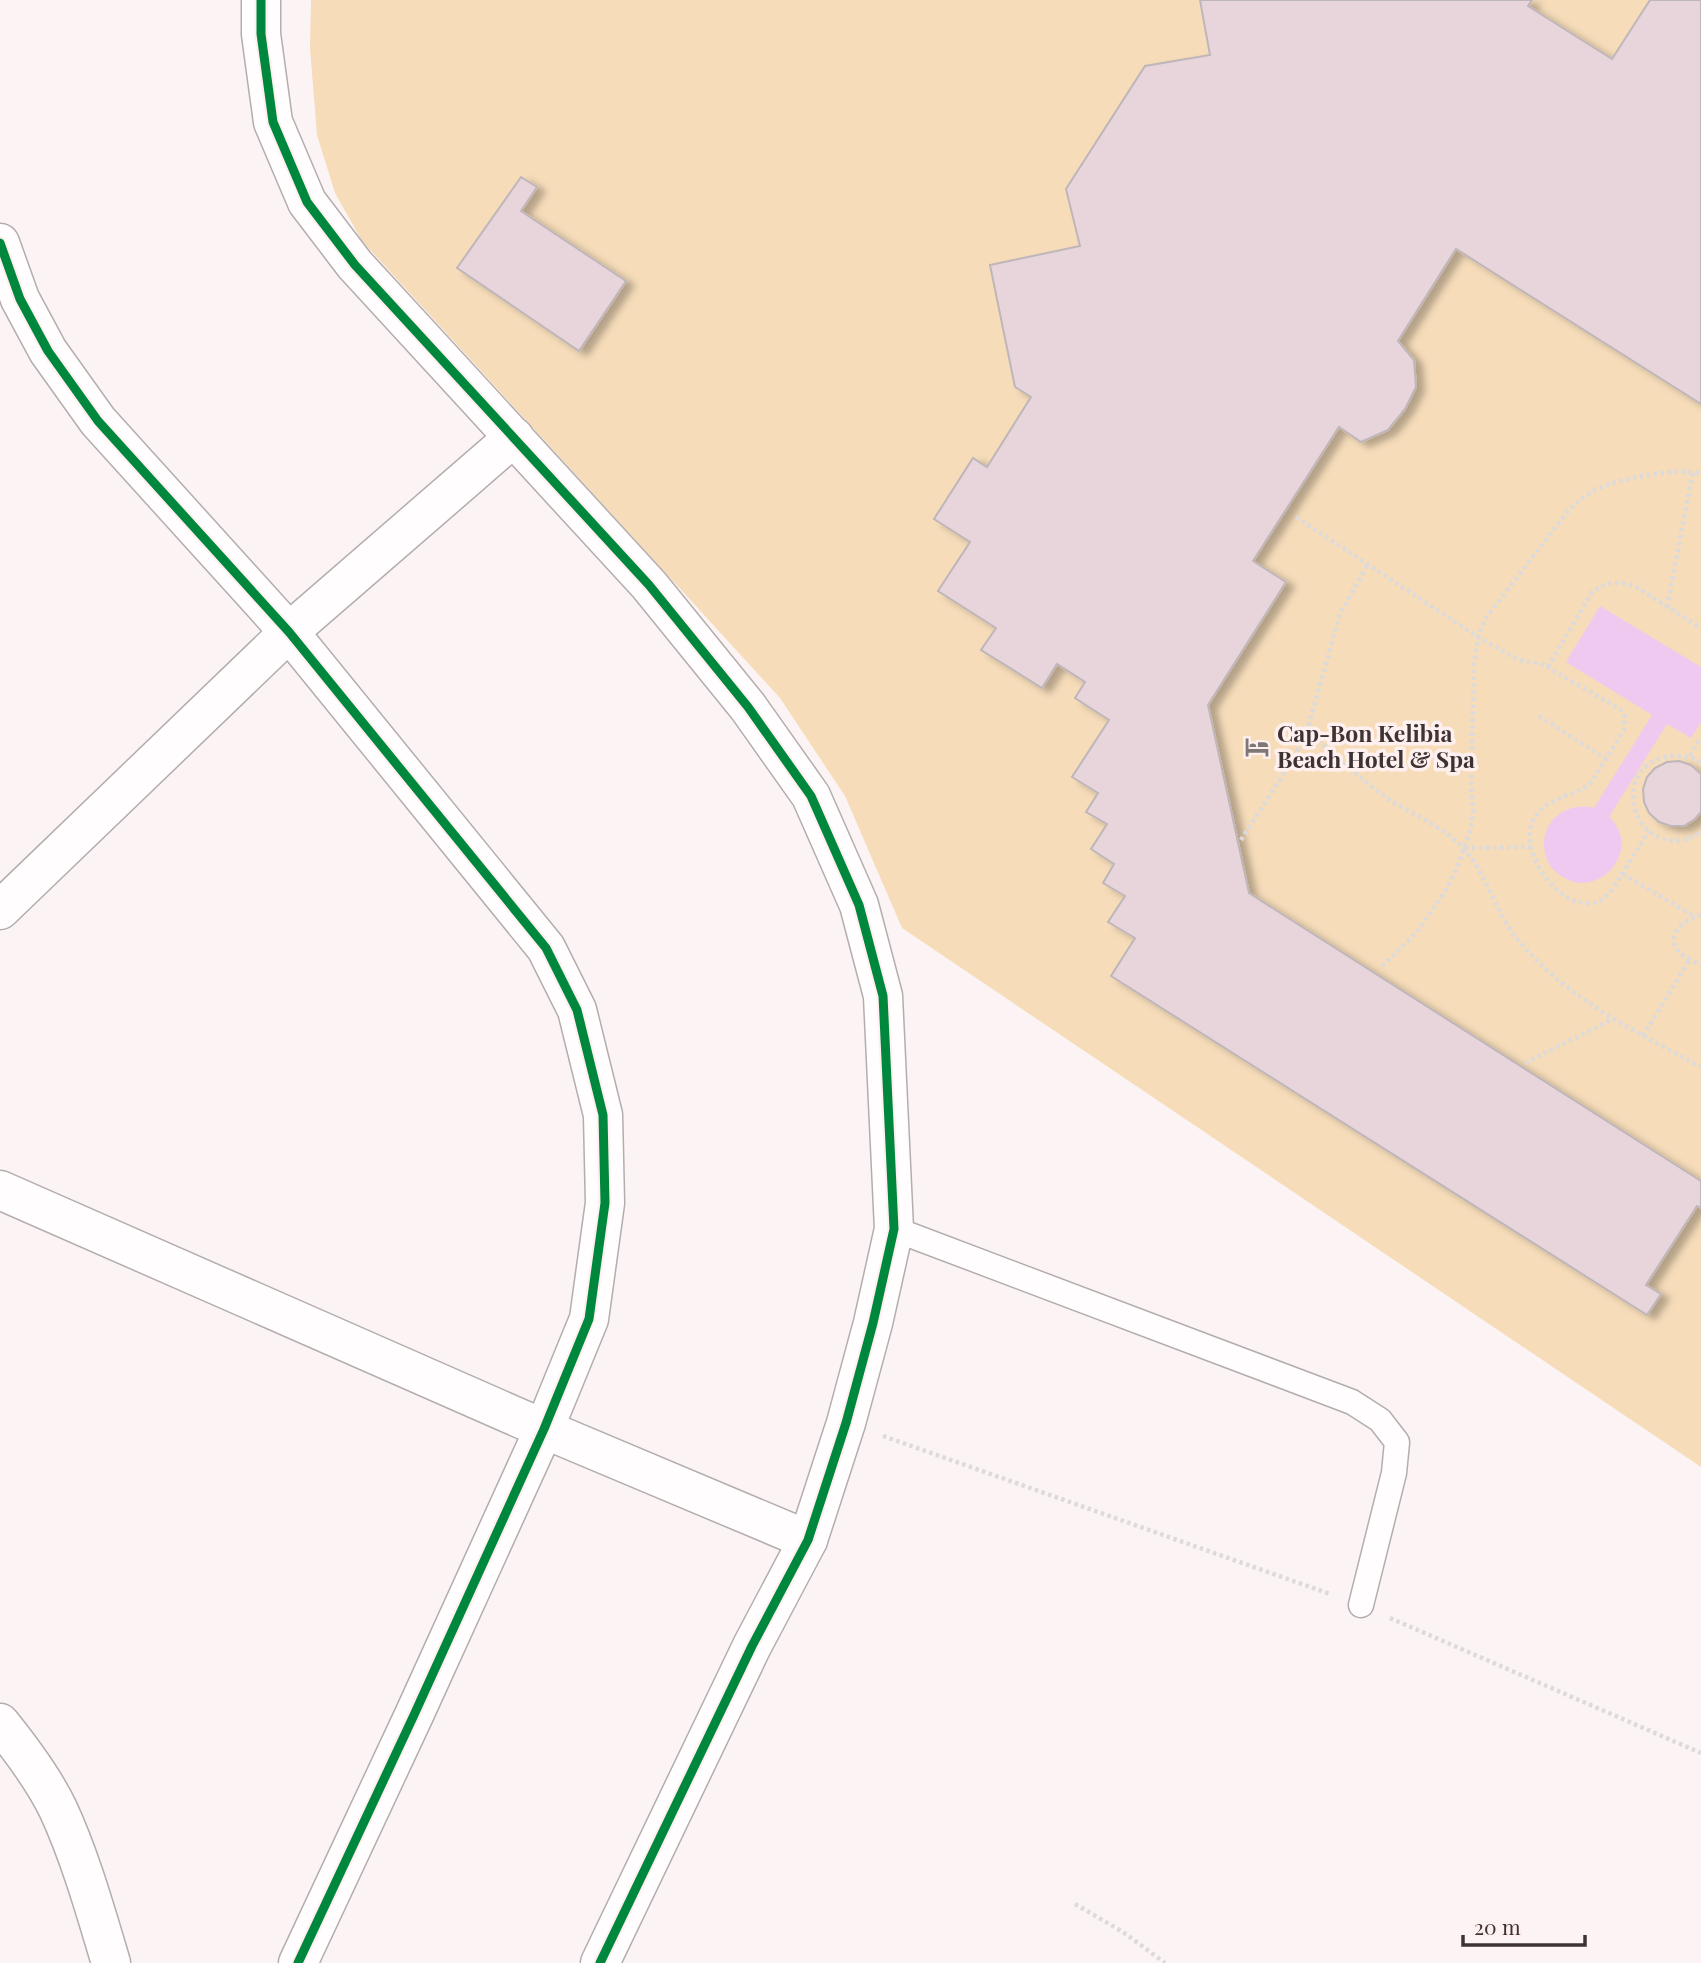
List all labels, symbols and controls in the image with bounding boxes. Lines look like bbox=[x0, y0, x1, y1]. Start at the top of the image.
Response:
place label: Cap-Bon Kelibia Beach Hotel & Spa bbox=[1277, 717, 1475, 774]
hotel icon: Cap-Bon Kelibia Beach Hotel & Spa bbox=[1243, 733, 1271, 761]
scale bar bbox=[1463, 1904, 1586, 1948]
text: 20 m bbox=[1474, 1912, 1521, 1940]

